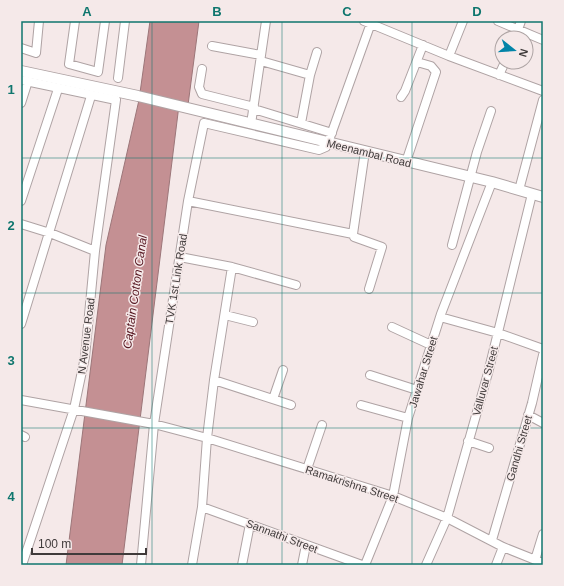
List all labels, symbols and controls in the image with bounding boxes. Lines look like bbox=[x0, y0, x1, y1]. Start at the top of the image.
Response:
text: A bbox=[82, 4, 92, 19]
text: B bbox=[212, 4, 222, 19]
text: C bbox=[342, 4, 352, 19]
text: D bbox=[472, 4, 482, 19]
north arrow bbox=[494, 30, 534, 70]
text: N bbox=[517, 47, 530, 59]
text: 1 bbox=[7, 82, 15, 97]
street label: Meenambal Road bbox=[325, 137, 413, 169]
text: 2 bbox=[7, 218, 15, 233]
street label: TVK 1st Link Road bbox=[163, 233, 189, 325]
water label: Captain Cotton Canal bbox=[120, 234, 150, 350]
street label: N Avenue Road bbox=[75, 297, 97, 375]
street label: Jawahar Street bbox=[406, 335, 440, 409]
street label: Valluvar Street bbox=[470, 345, 500, 417]
text: 3 bbox=[7, 353, 15, 368]
street label: Gandhi Street bbox=[504, 414, 534, 482]
street label: Ramakrishna Street bbox=[304, 463, 400, 505]
text: 4 bbox=[7, 489, 15, 504]
street label: Sannathi Street bbox=[244, 517, 320, 555]
scale bar bbox=[32, 530, 146, 556]
text: 100 m bbox=[38, 537, 71, 551]

